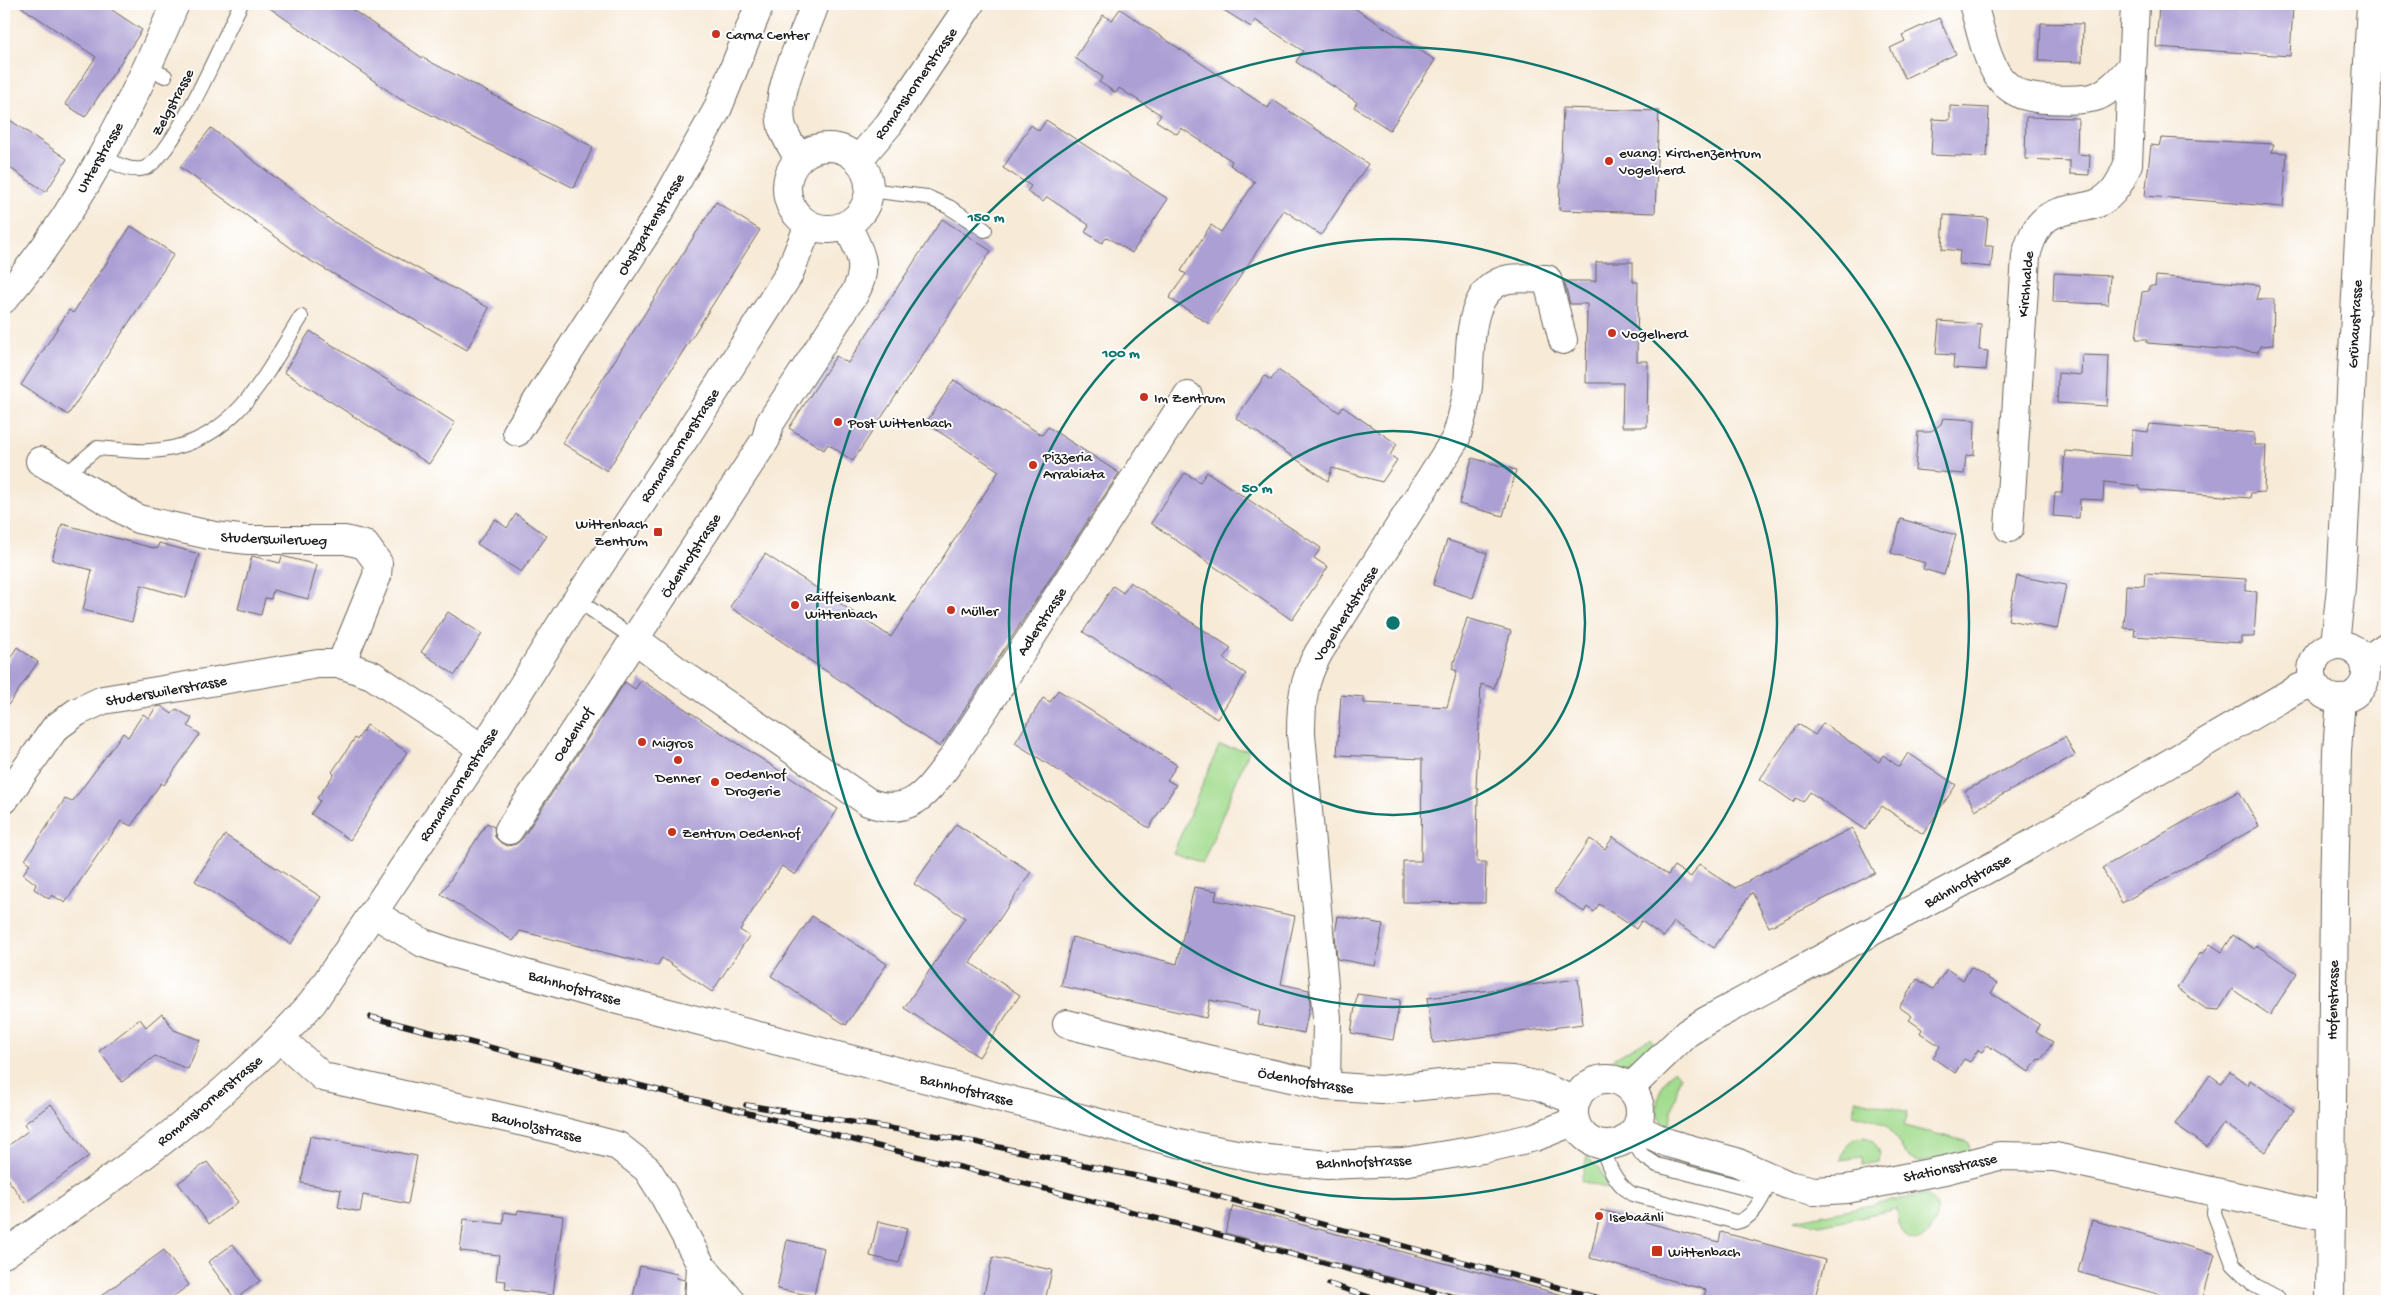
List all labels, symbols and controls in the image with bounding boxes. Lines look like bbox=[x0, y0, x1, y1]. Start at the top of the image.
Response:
street label: Romanshornerstrasse bbox=[871, 24, 962, 144]
place label: Carna Center bbox=[726, 27, 811, 45]
marker: Carna Center bbox=[710, 28, 722, 40]
street label: Zelgstrasse bbox=[149, 66, 199, 140]
street label: Unterstrasse bbox=[73, 119, 128, 197]
place label: evang. Kirchenzentrum Vogelherd bbox=[1618, 145, 1761, 180]
marker: evang. Kirchenzentrum Vogelherd bbox=[1603, 155, 1615, 167]
street label: Obstgartenstrasse bbox=[614, 171, 689, 279]
text: 150 m bbox=[967, 209, 1005, 227]
street label: Kirchhalde bbox=[2015, 250, 2039, 318]
street label: Grünaustrasse bbox=[2345, 279, 2367, 369]
place label: Vogelherd bbox=[1621, 326, 1689, 344]
marker: Vogelherd bbox=[1606, 327, 1618, 339]
text: 100 m bbox=[1101, 345, 1140, 363]
street label: Romanshornerstrasse bbox=[637, 385, 724, 507]
place label: Im Zentrum bbox=[1154, 390, 1226, 408]
marker: Im Zentrum bbox=[1138, 391, 1150, 403]
place label: Post Wittenbach bbox=[847, 415, 952, 433]
marker: Post Wittenbach bbox=[832, 416, 844, 428]
place label: Pizzeria Arrabiata bbox=[1042, 449, 1105, 484]
marker: Pizzeria Arrabiata bbox=[1027, 459, 1039, 471]
text: 50 m bbox=[1242, 480, 1273, 498]
street label: Ödenhofstrasse bbox=[658, 510, 726, 602]
place label: Wittenbach Zentrum bbox=[575, 516, 648, 551]
marker: Wittenbach Zentrum bbox=[652, 526, 664, 538]
street label: Studerswilerweg bbox=[220, 529, 328, 551]
street label: Vogelherdstrasse bbox=[1309, 563, 1384, 666]
street label: Adlerstrasse bbox=[1014, 584, 1072, 660]
place label: Raiffeisenbank Wittenbach bbox=[805, 589, 896, 624]
marker: Raiffeisenbank Wittenbach bbox=[789, 599, 801, 611]
place label: Müller bbox=[961, 603, 1000, 621]
marker: Müller bbox=[945, 604, 957, 616]
centre of rings bbox=[1384, 614, 1402, 632]
street label: Studerswilerstrasse bbox=[104, 672, 229, 711]
street label: Oedenhof bbox=[550, 703, 599, 766]
street label: Romanshornerstrasse bbox=[416, 724, 503, 846]
place label: Migros bbox=[652, 735, 693, 753]
marker: Migros bbox=[636, 736, 648, 748]
marker: Denner bbox=[672, 754, 684, 766]
place label: Oedenhof Drogerie bbox=[724, 766, 787, 801]
place label: Denner bbox=[655, 770, 702, 788]
marker: Oedenhof Drogerie bbox=[709, 776, 721, 788]
place label: Zentrum Oedenhof bbox=[682, 825, 802, 843]
marker: Zentrum Oedenhof bbox=[666, 826, 678, 838]
street label: Bahnhofstrasse bbox=[1921, 851, 2014, 913]
street label: Hofenstrasse bbox=[2324, 960, 2344, 1040]
street label: Bahnhofstrasse bbox=[525, 967, 623, 1011]
street label: Romanshornerstrasse bbox=[154, 1052, 267, 1151]
street label: Ödenhofstrasse bbox=[1256, 1065, 1355, 1099]
street label: Bahnhofstrasse bbox=[917, 1070, 1015, 1111]
street label: Bauholzstrasse bbox=[488, 1108, 584, 1148]
street label: Stationsstrasse bbox=[1902, 1150, 1999, 1188]
street label: Bahnhofstrasse bbox=[1315, 1152, 1412, 1174]
place label: Isebaänli bbox=[1609, 1209, 1664, 1227]
marker: Isebaänli bbox=[1593, 1210, 1605, 1222]
marker: Wittenbach bbox=[1650, 1244, 1664, 1258]
place label: Wittenbach bbox=[1668, 1244, 1741, 1262]

